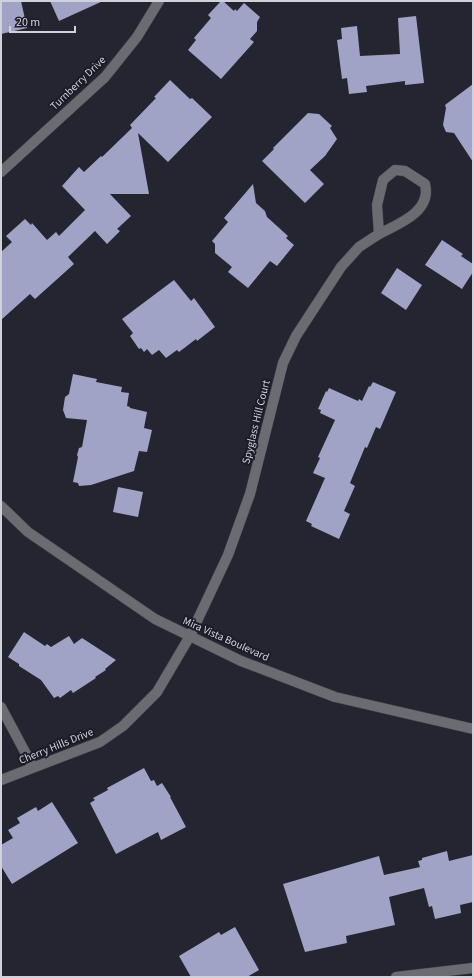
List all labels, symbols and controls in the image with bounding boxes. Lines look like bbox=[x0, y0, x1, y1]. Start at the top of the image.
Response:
scale bar bbox=[10, 8, 75, 34]
text: 20 m bbox=[16, 14, 40, 31]
street label: Turnberry Drive bbox=[47, 52, 109, 113]
street label: Spyglass Hill Court bbox=[238, 378, 274, 465]
street label: Mira Vista Boulevard bbox=[180, 613, 272, 665]
street label: Cherry Hills Drive bbox=[17, 724, 96, 768]

